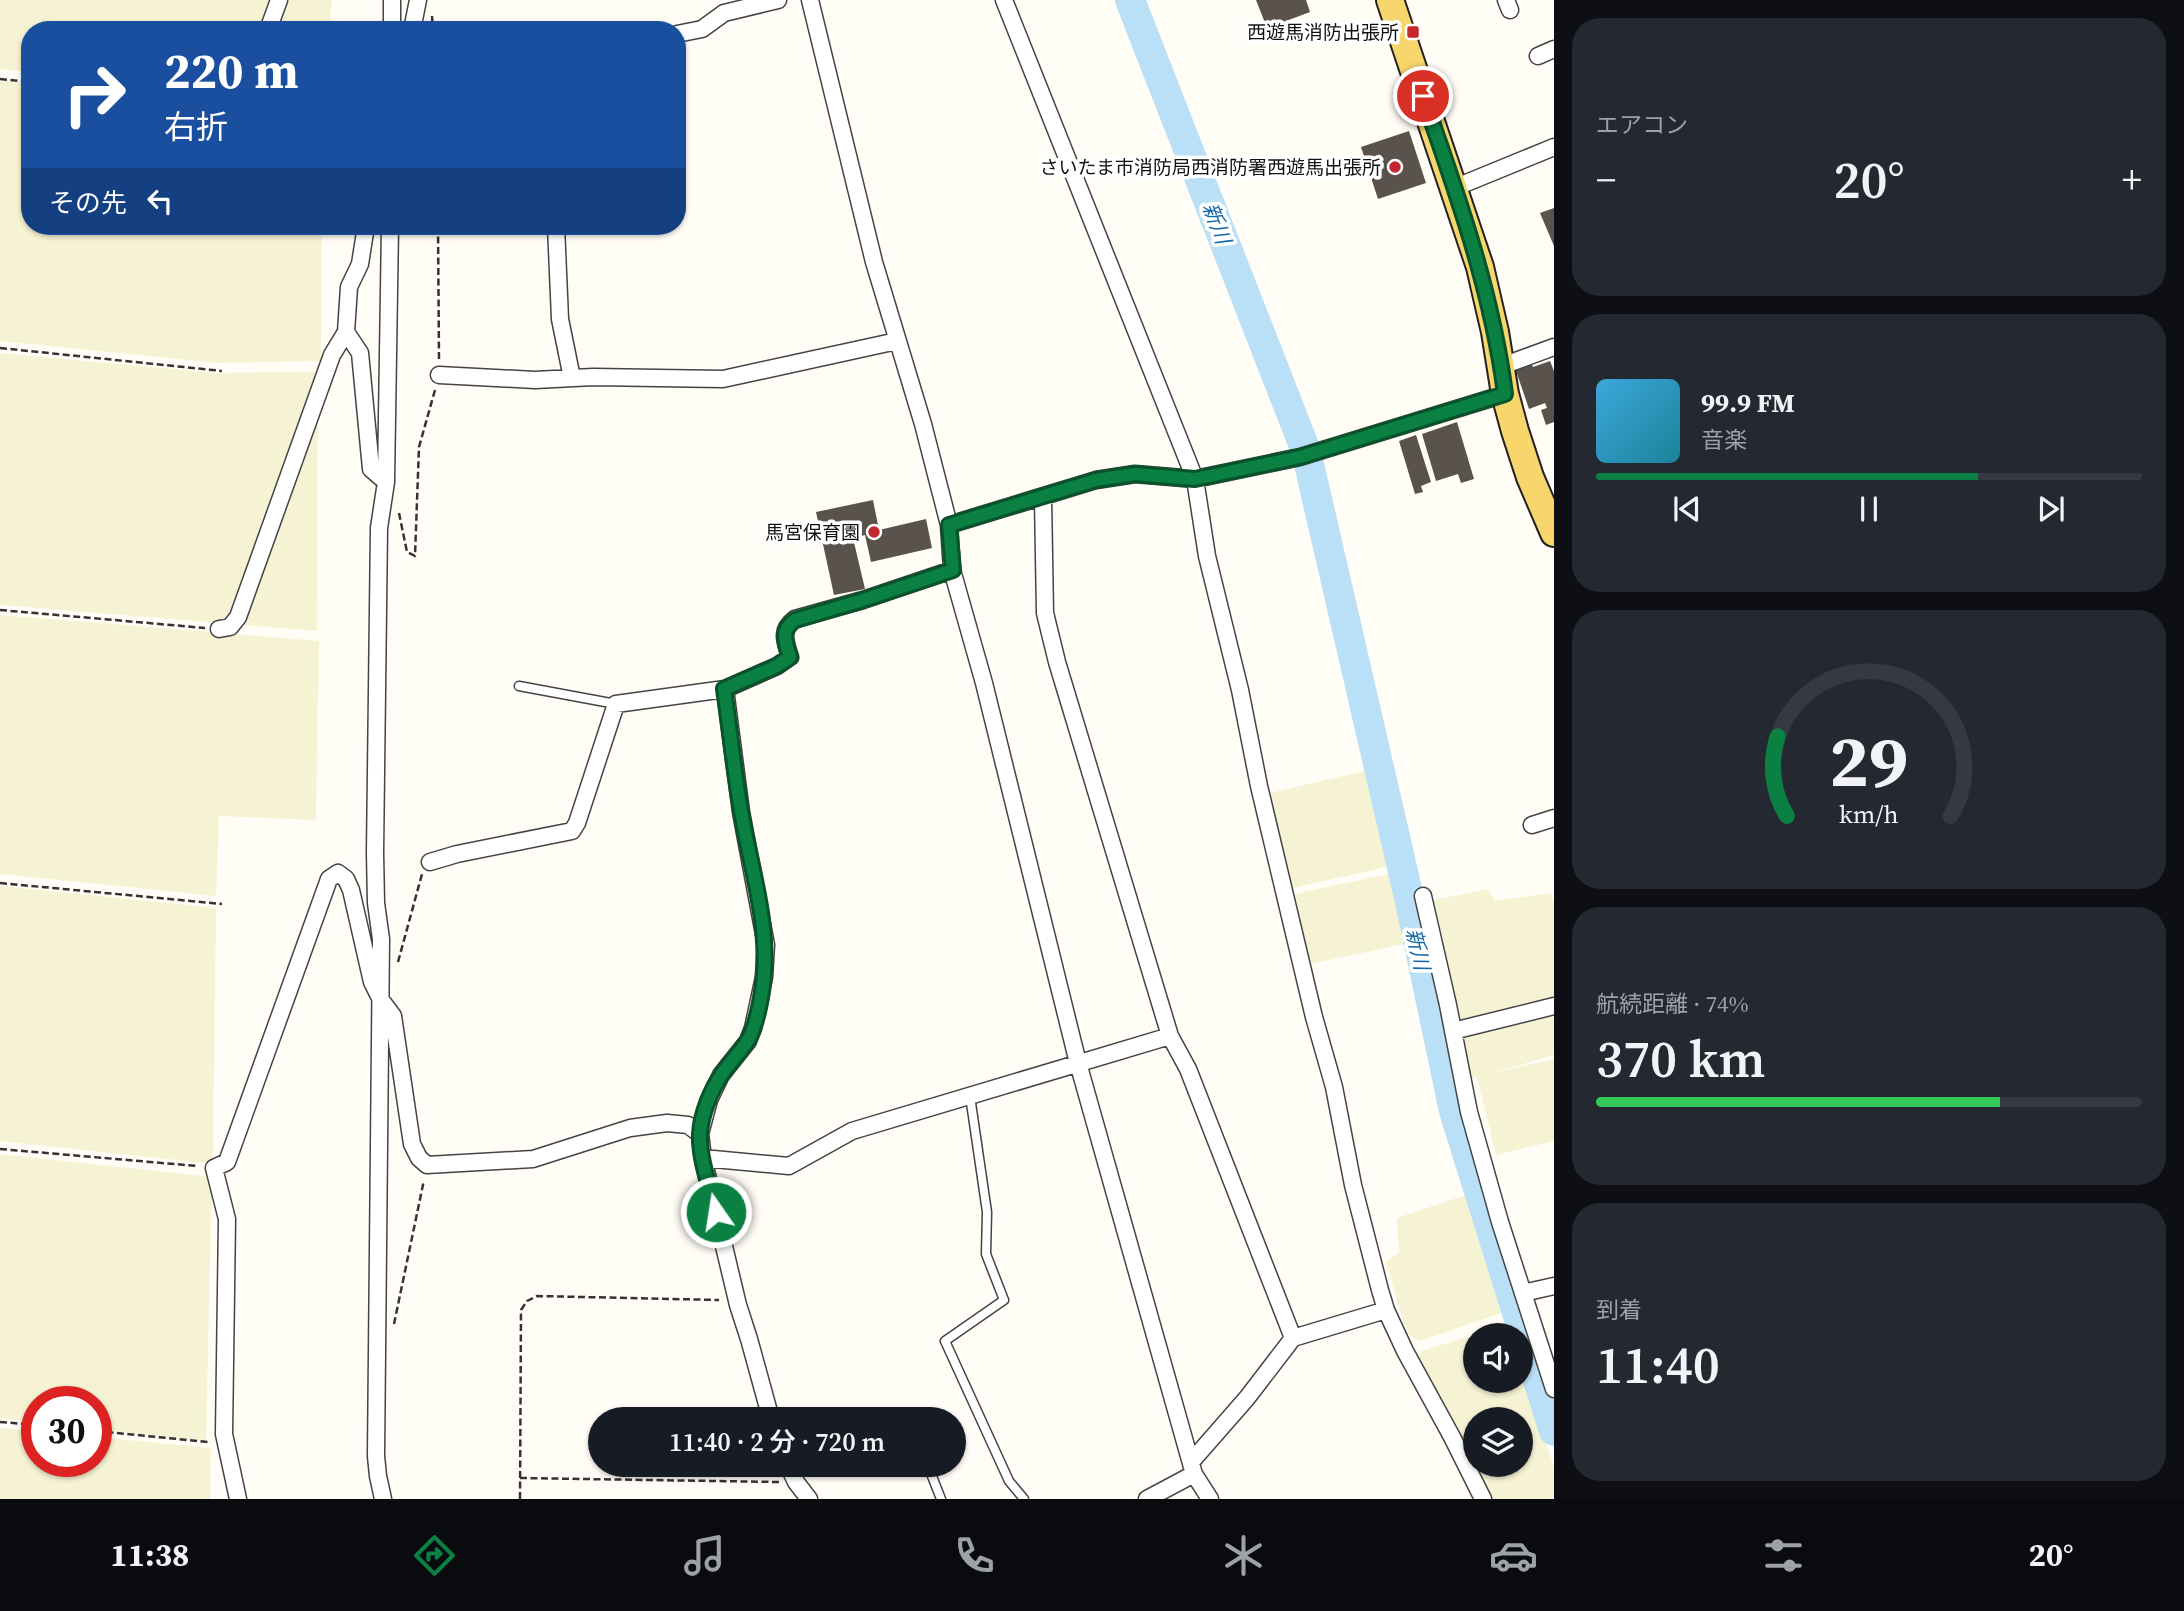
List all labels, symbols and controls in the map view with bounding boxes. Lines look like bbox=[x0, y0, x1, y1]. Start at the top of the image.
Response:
place label: 西遊馬消防出張所 bbox=[1247, 19, 1399, 45]
marker: 西遊馬消防出張所 bbox=[1405, 24, 1421, 40]
text: 220 m bbox=[164, 37, 299, 104]
icon: right bbox=[49, 49, 140, 140]
pin bbox=[1393, 66, 1453, 126]
icon: arrive bbox=[1404, 77, 1442, 115]
text: 右折 bbox=[164, 105, 228, 149]
text: エアコン bbox=[1596, 109, 1688, 141]
text: 20° bbox=[1833, 144, 1905, 215]
place label: さいたま市消防局西消防署西遊馬出張所 bbox=[1040, 154, 1381, 180]
text: − bbox=[1596, 154, 1616, 206]
text: + bbox=[2122, 154, 2142, 206]
marker: さいたま市消防局西消防署西遊馬出張所 bbox=[1387, 159, 1403, 175]
icon: left bbox=[141, 182, 179, 220]
text: その先 bbox=[49, 185, 127, 221]
water label: 新川 bbox=[1196, 198, 1239, 250]
text: 99.9 FM bbox=[1701, 385, 1795, 421]
text: 音楽 bbox=[1701, 424, 1747, 456]
icon: previous bbox=[1668, 490, 1706, 528]
icon: pause bbox=[1850, 490, 1888, 528]
icon: next bbox=[2032, 490, 2070, 528]
place label: 馬宮保育園 bbox=[765, 519, 860, 545]
marker: 馬宮保育園 bbox=[866, 524, 882, 540]
text: 29 bbox=[1830, 711, 1908, 810]
text: km/h bbox=[1839, 796, 1899, 830]
water label: 新川 bbox=[1399, 925, 1437, 975]
text: 航続距離 · 74% bbox=[1596, 988, 1749, 1020]
text: 370 km bbox=[1596, 1023, 1765, 1094]
position arrow bbox=[679, 1175, 753, 1249]
text: 到着 bbox=[1596, 1294, 1642, 1326]
map controls bbox=[1463, 1323, 1533, 1477]
button: sound bbox=[1463, 1323, 1533, 1393]
text: 11:40 bbox=[1596, 1329, 1720, 1400]
speed limit sign: 30 bbox=[21, 1386, 112, 1477]
button: layers bbox=[1463, 1407, 1533, 1477]
text: 11:40 · 2 分 · 720 m bbox=[669, 1424, 885, 1460]
icon: directions bbox=[410, 1531, 459, 1580]
icon: music bbox=[680, 1531, 729, 1580]
icon: phone bbox=[950, 1531, 999, 1580]
icon: climate bbox=[1219, 1531, 1268, 1580]
icon: car bbox=[1489, 1531, 1538, 1580]
icon: filters bbox=[1759, 1531, 1808, 1580]
text: 11:38 bbox=[110, 1533, 189, 1577]
text: 20° bbox=[2028, 1533, 2074, 1577]

